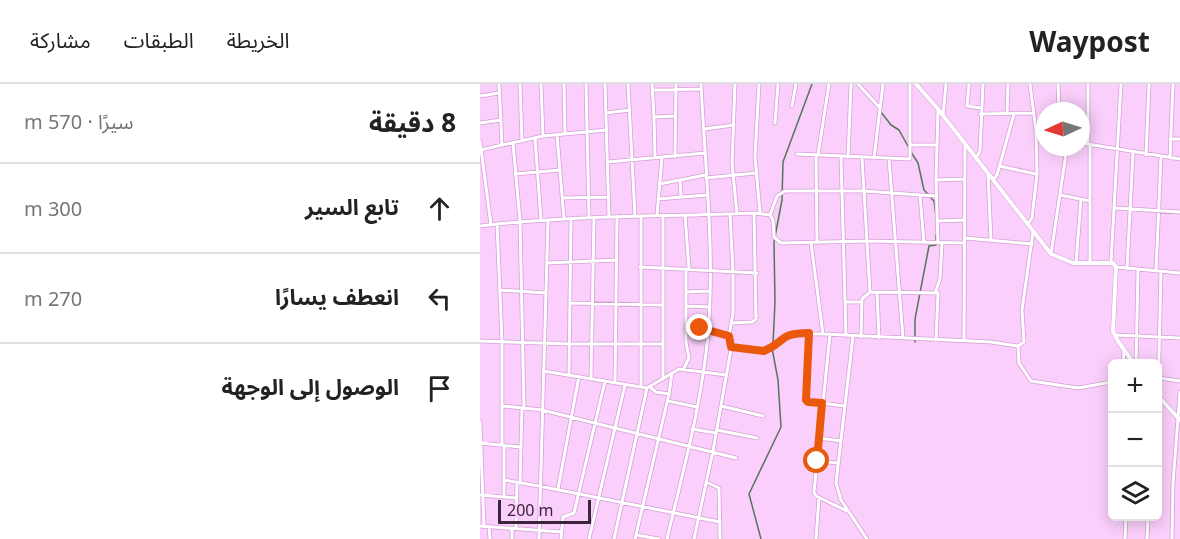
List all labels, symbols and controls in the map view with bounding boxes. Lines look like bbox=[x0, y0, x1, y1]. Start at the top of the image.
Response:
text: Waypost bbox=[1029, 22, 1150, 60]
text: مشاركة bbox=[30, 26, 91, 54]
text: الطبقات bbox=[124, 26, 194, 54]
text: الخريطة bbox=[227, 26, 290, 54]
north arrow bbox=[1036, 102, 1090, 156]
text: 8 دقيقة bbox=[369, 104, 456, 140]
text: سيرًا · 570 m bbox=[24, 108, 133, 135]
text: تابع السير bbox=[305, 191, 399, 221]
icon: ahead bbox=[423, 192, 456, 225]
text: 300 m bbox=[24, 195, 82, 222]
text: انعطف يسارًا bbox=[275, 281, 399, 311]
icon: left bbox=[423, 282, 456, 315]
text: 270 m bbox=[24, 285, 82, 312]
route end bbox=[686, 314, 712, 340]
map controls bbox=[1108, 359, 1162, 521]
button: + bbox=[1108, 359, 1162, 413]
text: الوصول إلى الوجهة bbox=[221, 371, 399, 401]
icon: arrive bbox=[423, 372, 456, 405]
button: − bbox=[1108, 413, 1162, 467]
route start bbox=[803, 447, 829, 473]
button: layers bbox=[1108, 467, 1162, 521]
scale bar bbox=[498, 497, 591, 524]
text: 200 m bbox=[507, 499, 554, 521]

